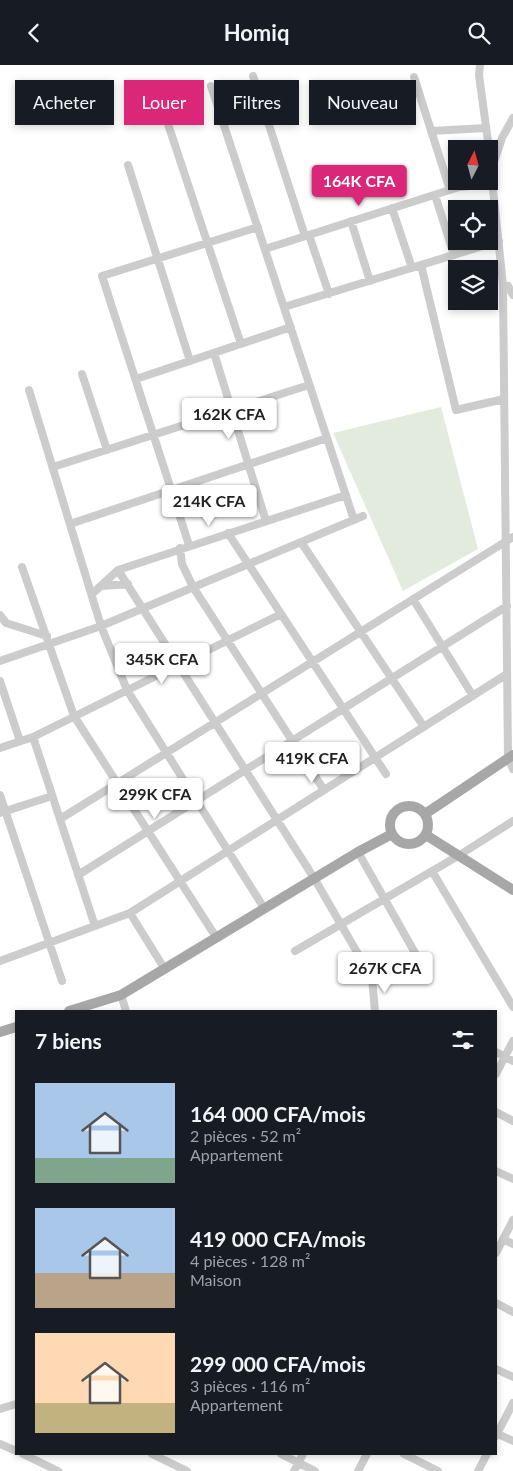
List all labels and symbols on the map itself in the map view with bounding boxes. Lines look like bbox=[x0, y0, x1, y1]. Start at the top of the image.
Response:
north arrow bbox=[448, 140, 498, 190]
pin: 164K CFA bbox=[307, 165, 411, 207]
pin: 162K CFA bbox=[177, 397, 281, 440]
pin: 214K CFA bbox=[157, 485, 261, 527]
pin: 345K CFA bbox=[110, 643, 214, 685]
pin: 419K CFA bbox=[260, 741, 364, 784]
pin: 299K CFA bbox=[103, 777, 207, 820]
pin: 267K CFA bbox=[333, 951, 437, 994]

